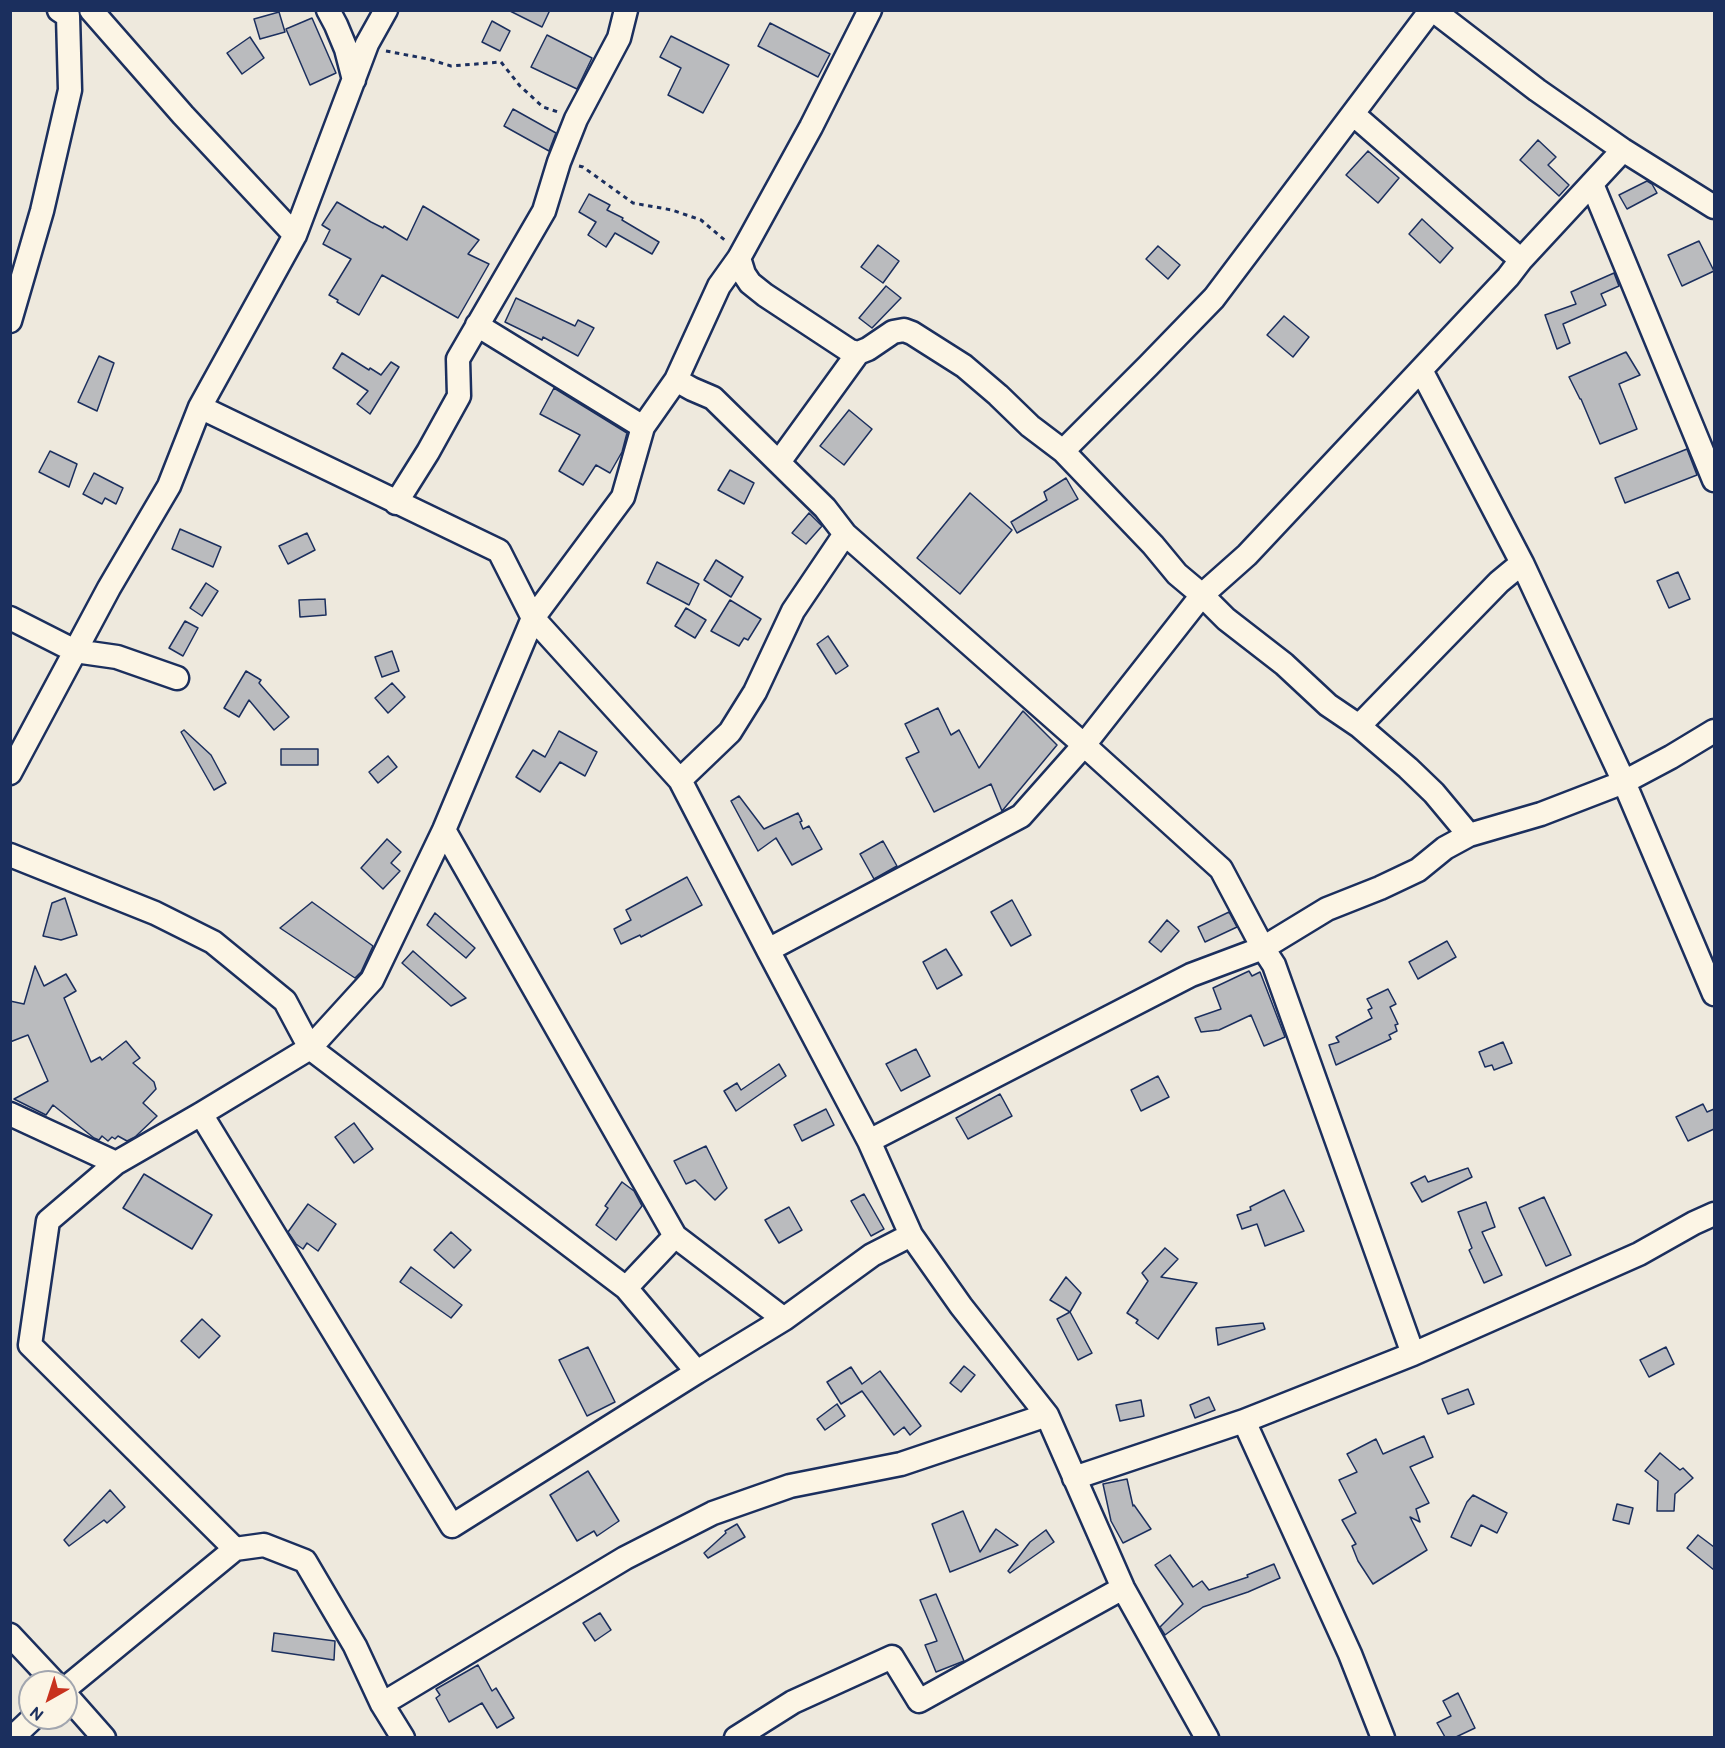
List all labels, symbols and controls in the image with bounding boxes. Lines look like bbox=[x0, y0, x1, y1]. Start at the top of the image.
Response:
north arrow bbox=[18, 1670, 78, 1730]
text: N bbox=[27, 1702, 48, 1724]

